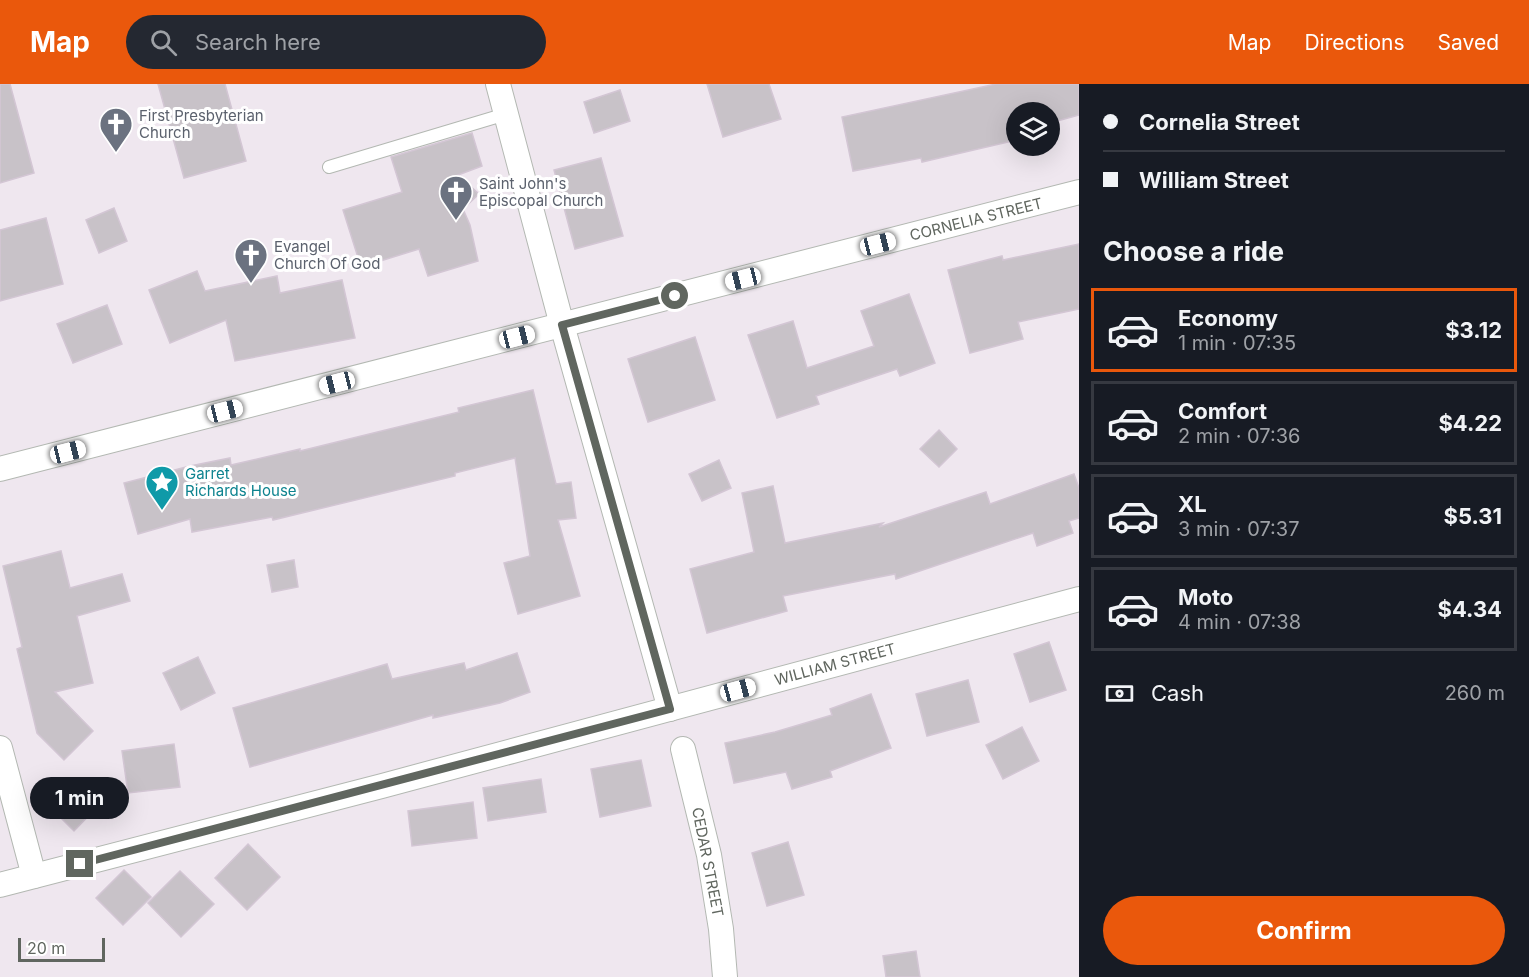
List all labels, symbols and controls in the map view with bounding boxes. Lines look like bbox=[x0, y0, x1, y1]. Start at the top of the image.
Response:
search box bbox=[126, 15, 546, 69]
text: Map bbox=[30, 25, 90, 59]
icon: search bbox=[147, 26, 180, 59]
text: Search here bbox=[195, 29, 321, 55]
text: Map bbox=[1228, 30, 1271, 55]
text: Directions bbox=[1304, 30, 1405, 55]
text: Saved bbox=[1438, 30, 1499, 55]
map controls bbox=[1006, 102, 1060, 156]
button: layers bbox=[1006, 102, 1060, 156]
church icon: First Presbyterian Church bbox=[98, 106, 134, 153]
place label: First Presbyterian Church bbox=[139, 106, 264, 142]
text: Cornelia Street bbox=[1139, 109, 1300, 135]
text: William Street bbox=[1139, 167, 1289, 193]
church icon: Saint John's Episcopal Church bbox=[438, 174, 474, 221]
place label: Saint John's Episcopal Church bbox=[479, 174, 603, 210]
street label: CORNELIA STREET bbox=[908, 193, 1044, 245]
car bbox=[858, 231, 898, 257]
text: Choose a ride bbox=[1103, 235, 1284, 268]
church icon: Evangel Church Of God bbox=[233, 237, 269, 284]
place label: Evangel Church Of God bbox=[274, 237, 380, 273]
car bbox=[723, 266, 763, 292]
route start bbox=[661, 282, 688, 309]
icon: car bbox=[1106, 303, 1160, 357]
text: Economy bbox=[1178, 305, 1278, 331]
text: $3.12 bbox=[1445, 317, 1502, 343]
car bbox=[497, 324, 537, 350]
text: 1 min · 07:35 bbox=[1178, 331, 1296, 355]
car bbox=[317, 370, 357, 396]
icon: car bbox=[1106, 396, 1160, 450]
car bbox=[205, 398, 245, 424]
text: Comfort bbox=[1178, 398, 1267, 424]
text: $4.22 bbox=[1438, 410, 1502, 436]
text: 2 min · 07:36 bbox=[1178, 424, 1300, 448]
car bbox=[48, 439, 88, 465]
place icon: Garret Richards House bbox=[144, 464, 180, 511]
place label: Garret Richards House bbox=[185, 464, 297, 500]
icon: car bbox=[1106, 489, 1160, 543]
text: XL bbox=[1178, 491, 1207, 517]
text: $5.31 bbox=[1444, 503, 1502, 529]
text: 3 min · 07:37 bbox=[1178, 517, 1299, 541]
icon: car bbox=[1106, 582, 1160, 636]
text: Moto bbox=[1178, 584, 1233, 610]
text: $4.34 bbox=[1438, 596, 1502, 622]
text: 4 min · 07:38 bbox=[1178, 610, 1301, 634]
street label: WILLIAM STREET bbox=[772, 639, 898, 689]
car bbox=[718, 677, 758, 703]
icon: cash bbox=[1103, 677, 1136, 710]
text: Cash bbox=[1151, 680, 1204, 706]
text: 260 m bbox=[1445, 681, 1505, 705]
callout: 1 min bbox=[31, 777, 130, 819]
text: 1 min bbox=[55, 786, 104, 810]
street label: CEDAR STREET bbox=[688, 806, 728, 918]
route end bbox=[66, 850, 93, 877]
button: Confirm bbox=[1103, 896, 1505, 965]
scale bar bbox=[18, 935, 105, 962]
text: 20 m bbox=[27, 938, 65, 958]

